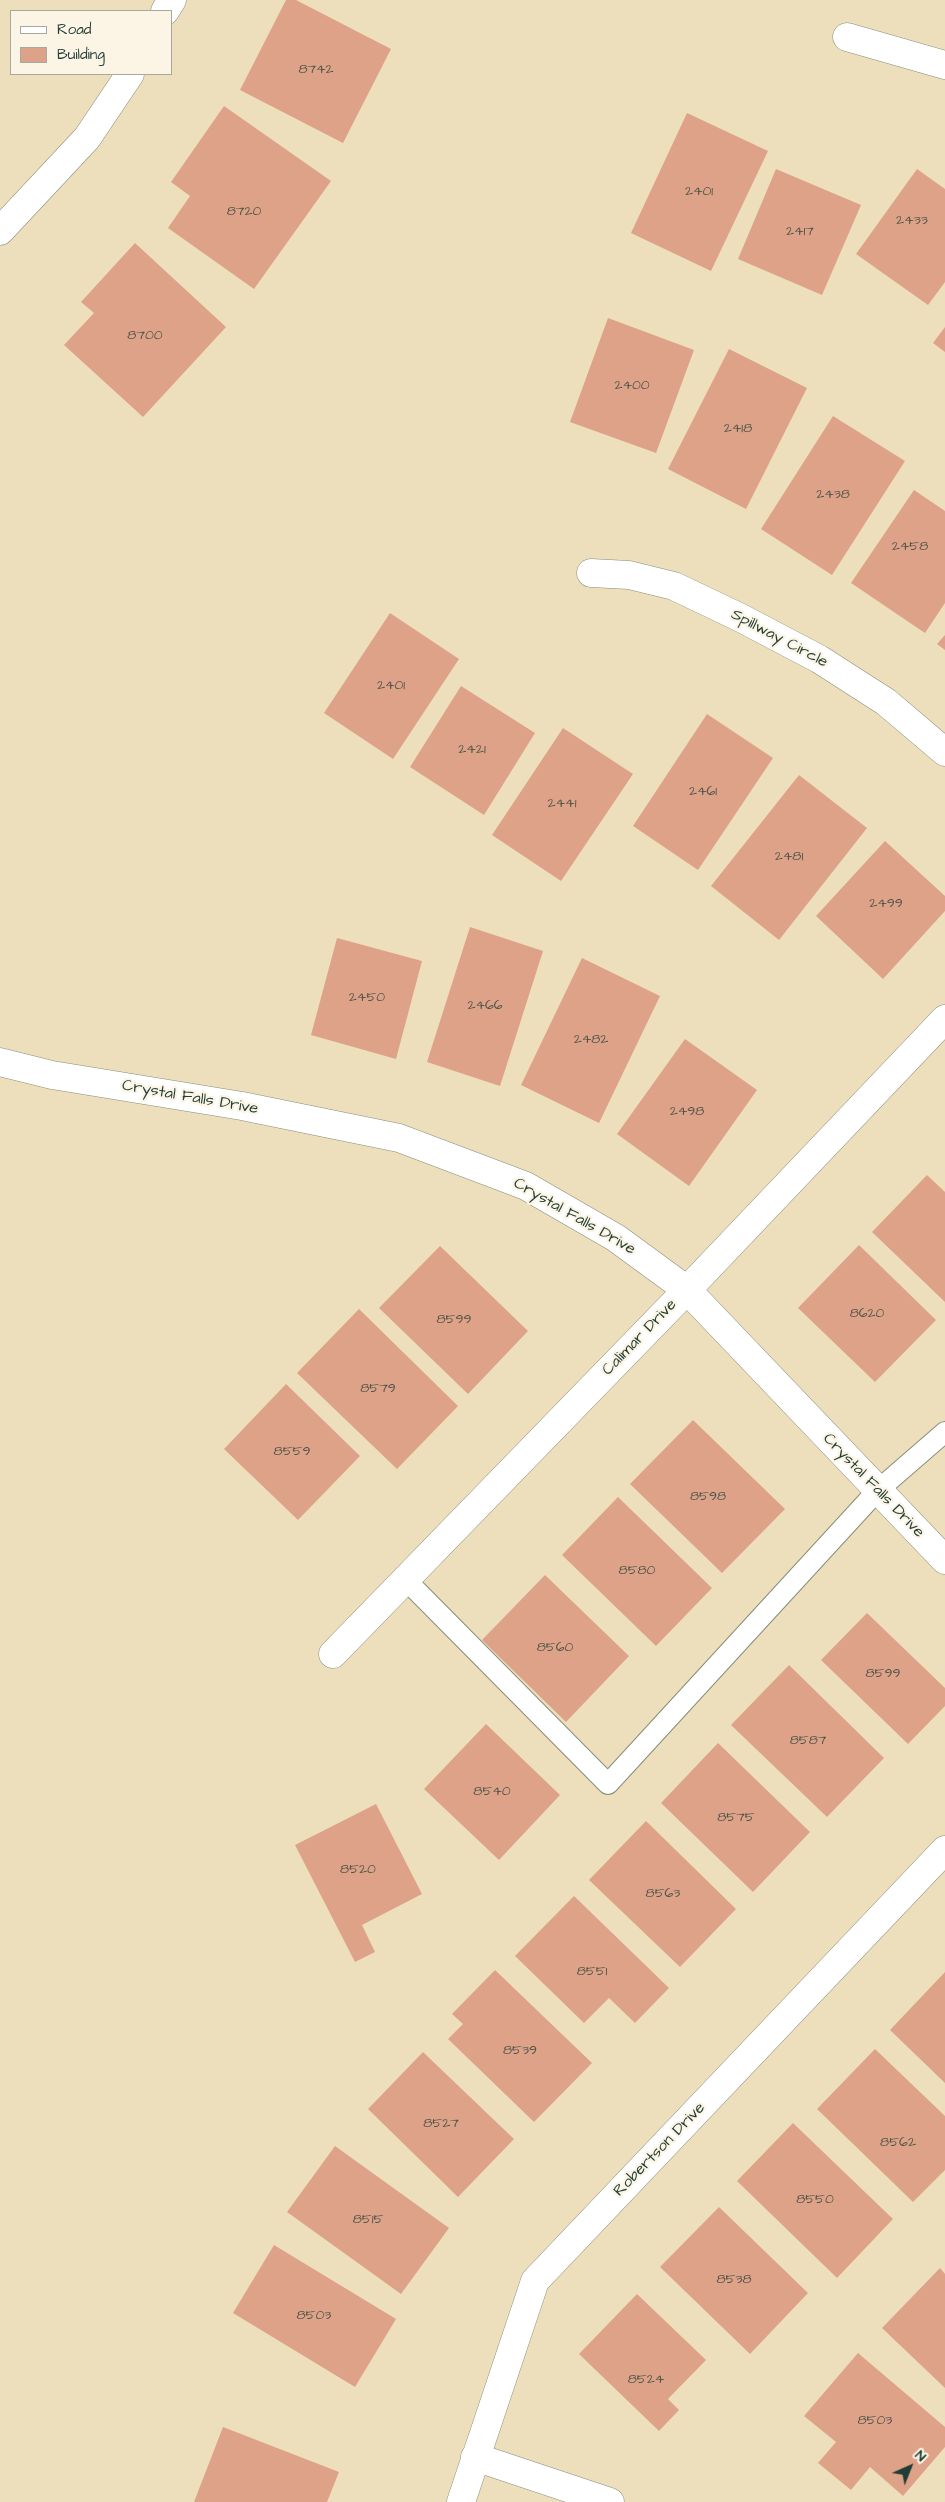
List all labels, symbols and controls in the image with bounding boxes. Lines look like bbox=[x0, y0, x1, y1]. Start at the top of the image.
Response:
legend bbox=[10, 10, 172, 75]
text: Road bbox=[57, 19, 91, 40]
text: Building bbox=[57, 44, 105, 65]
house number: 8742 bbox=[298, 62, 334, 78]
house number: 2401 bbox=[685, 184, 713, 200]
house number: 8720 bbox=[227, 204, 261, 220]
house number: 2433 bbox=[896, 213, 928, 229]
house number: 2417 bbox=[786, 224, 814, 240]
house number: 8700 bbox=[127, 328, 163, 344]
house number: 2400 bbox=[614, 378, 650, 394]
house number: 2418 bbox=[724, 421, 752, 437]
house number: 2438 bbox=[816, 487, 850, 503]
house number: 2458 bbox=[892, 539, 928, 555]
street label: Spillway Circle bbox=[727, 605, 831, 673]
house number: 2401 bbox=[377, 678, 405, 694]
house number: 2421 bbox=[458, 742, 486, 758]
house number: 2461 bbox=[689, 784, 717, 800]
house number: 2441 bbox=[548, 796, 576, 812]
house number: 2481 bbox=[775, 849, 803, 865]
house number: 2499 bbox=[869, 896, 903, 912]
house number: 2450 bbox=[349, 990, 385, 1006]
house number: 2466 bbox=[467, 998, 503, 1014]
house number: 2482 bbox=[574, 1032, 608, 1048]
street label: Crystal Falls Drive bbox=[120, 1077, 260, 1119]
house number: 2498 bbox=[670, 1104, 704, 1120]
street label: Crystal Falls Drive bbox=[510, 1174, 638, 1260]
street label: Calimar Drive bbox=[599, 1296, 681, 1380]
house number: 8620 bbox=[850, 1306, 884, 1322]
house number: 8599 bbox=[437, 1312, 471, 1328]
house number: 8579 bbox=[360, 1381, 396, 1397]
street label: Crystal Falls Drive bbox=[818, 1430, 928, 1542]
house number: 8559 bbox=[274, 1444, 310, 1460]
house number: 8598 bbox=[690, 1489, 726, 1505]
house number: 8580 bbox=[619, 1563, 655, 1579]
house number: 8560 bbox=[537, 1640, 573, 1656]
house number: 8599 bbox=[866, 1666, 900, 1682]
house number: 8587 bbox=[790, 1733, 826, 1749]
house number: 8540 bbox=[473, 1784, 511, 1800]
house number: 8575 bbox=[717, 1810, 755, 1826]
house number: 8520 bbox=[340, 1862, 376, 1878]
house number: 8563 bbox=[646, 1886, 680, 1902]
house number: 8551 bbox=[577, 1964, 607, 1980]
house number: 8539 bbox=[503, 2043, 537, 2059]
street label: Robertson Drive bbox=[610, 2099, 710, 2201]
house number: 8527 bbox=[423, 2116, 459, 2132]
house number: 8562 bbox=[880, 2135, 916, 2151]
house number: 8550 bbox=[796, 2192, 834, 2208]
house number: 8515 bbox=[353, 2212, 383, 2228]
house number: 8538 bbox=[716, 2272, 752, 2288]
house number: 8503 bbox=[297, 2308, 331, 2324]
house number: 8524 bbox=[628, 2372, 664, 2388]
house number: 8503 bbox=[858, 2413, 892, 2429]
north arrow bbox=[885, 2442, 935, 2492]
text: N bbox=[910, 2446, 931, 2466]

